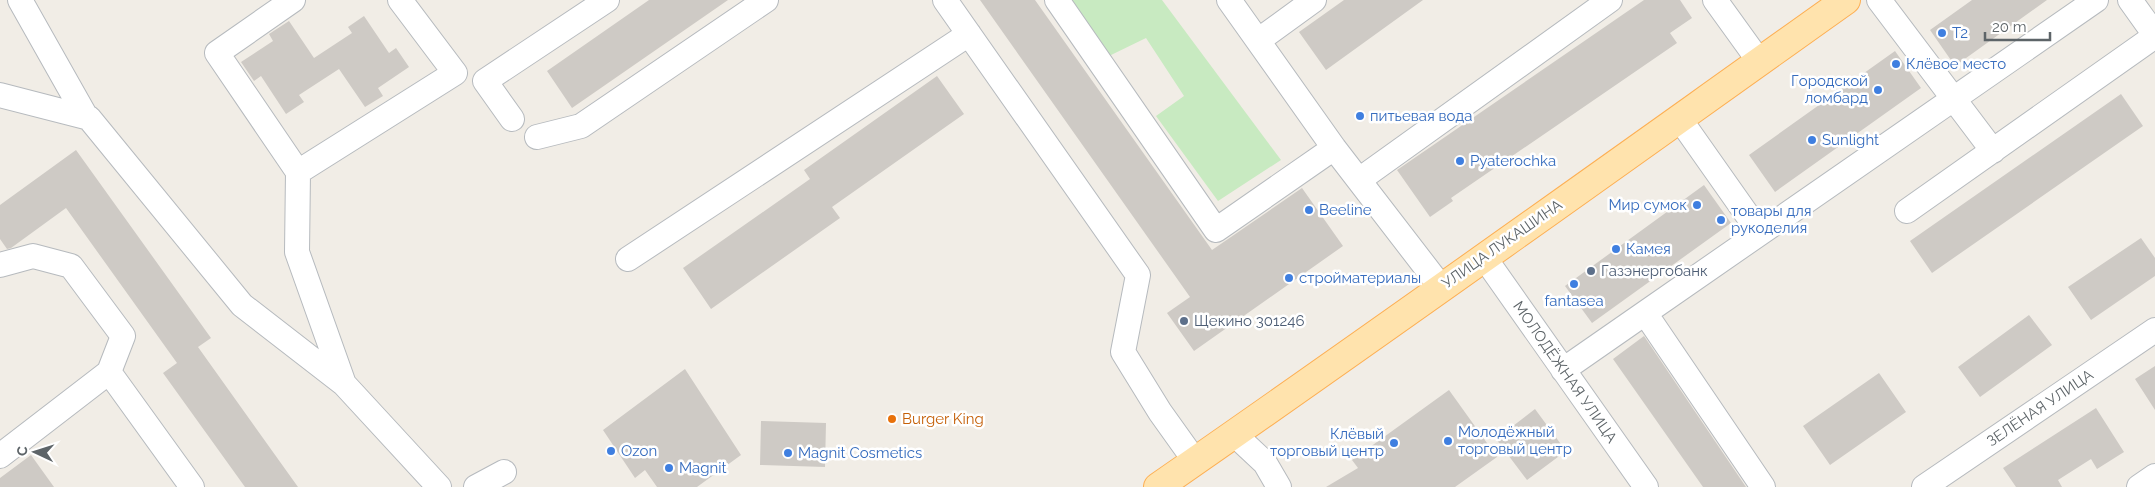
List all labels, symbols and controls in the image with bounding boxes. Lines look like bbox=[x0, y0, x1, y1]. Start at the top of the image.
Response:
scale bar bbox=[1985, 10, 2050, 42]
text: 20 m bbox=[1992, 18, 2027, 36]
place label: T2 bbox=[1952, 24, 1968, 42]
marker: T2 bbox=[1936, 27, 1948, 39]
place label: Клёвое место bbox=[1906, 55, 2006, 73]
marker: Клёвое место bbox=[1890, 58, 1902, 70]
place label: Городской ломбард bbox=[1791, 72, 1868, 107]
marker: Городской ломбард bbox=[1872, 84, 1884, 96]
place label: питьевая вода bbox=[1370, 107, 1472, 125]
marker: питьевая вода bbox=[1354, 110, 1366, 122]
place label: Sunlight bbox=[1822, 131, 1879, 149]
marker: Sunlight bbox=[1806, 134, 1818, 146]
place label: Pyaterochka bbox=[1470, 152, 1556, 170]
marker: Pyaterochka bbox=[1454, 155, 1466, 167]
street label: УЛИЦА ЛУКАШИНА bbox=[1438, 196, 1566, 292]
place label: Мир сумок bbox=[1608, 196, 1687, 214]
marker: Мир сумок bbox=[1691, 199, 1703, 211]
place label: Beeline bbox=[1319, 201, 1372, 219]
place label: товары для рукоделия bbox=[1731, 202, 1812, 237]
marker: Beeline bbox=[1303, 204, 1315, 216]
marker: товары для рукоделия bbox=[1715, 214, 1727, 226]
place label: Камея bbox=[1626, 240, 1671, 258]
marker: Камея bbox=[1610, 243, 1622, 255]
place label: Газэнергобанк bbox=[1601, 262, 1708, 280]
marker: Газэнергобанк bbox=[1585, 265, 1597, 277]
place label: стройматериалы bbox=[1299, 269, 1421, 287]
marker: стройматериалы bbox=[1283, 272, 1295, 284]
marker: fantasea bbox=[1568, 278, 1580, 290]
place label: fantasea bbox=[1544, 292, 1604, 310]
street label: МОЛОДЁЖНАЯ УЛИЦА bbox=[1509, 297, 1622, 446]
place label: Щекино 301246 bbox=[1194, 312, 1305, 330]
marker: Щекино 301246 bbox=[1178, 315, 1190, 327]
street label: ЗЕЛЁНАЯ УЛИЦА bbox=[1983, 365, 2097, 450]
place label: Burger King bbox=[902, 410, 984, 428]
marker: Burger King bbox=[886, 413, 898, 425]
place label: Молодёжный торговый центр bbox=[1458, 423, 1572, 458]
place label: Клёвый торговый центр bbox=[1270, 425, 1384, 460]
north arrow bbox=[10, 427, 60, 477]
marker: Молодёжный торговый центр bbox=[1442, 435, 1454, 447]
marker: Клёвый торговый центр bbox=[1388, 437, 1400, 449]
place label: Ozon bbox=[621, 442, 657, 460]
place label: Magnit Cosmetics bbox=[798, 444, 922, 462]
text: С bbox=[14, 445, 30, 456]
marker: Ozon bbox=[605, 445, 617, 457]
marker: Magnit Cosmetics bbox=[782, 447, 794, 459]
place label: Magnit bbox=[679, 459, 727, 477]
marker: Magnit bbox=[663, 462, 675, 474]

